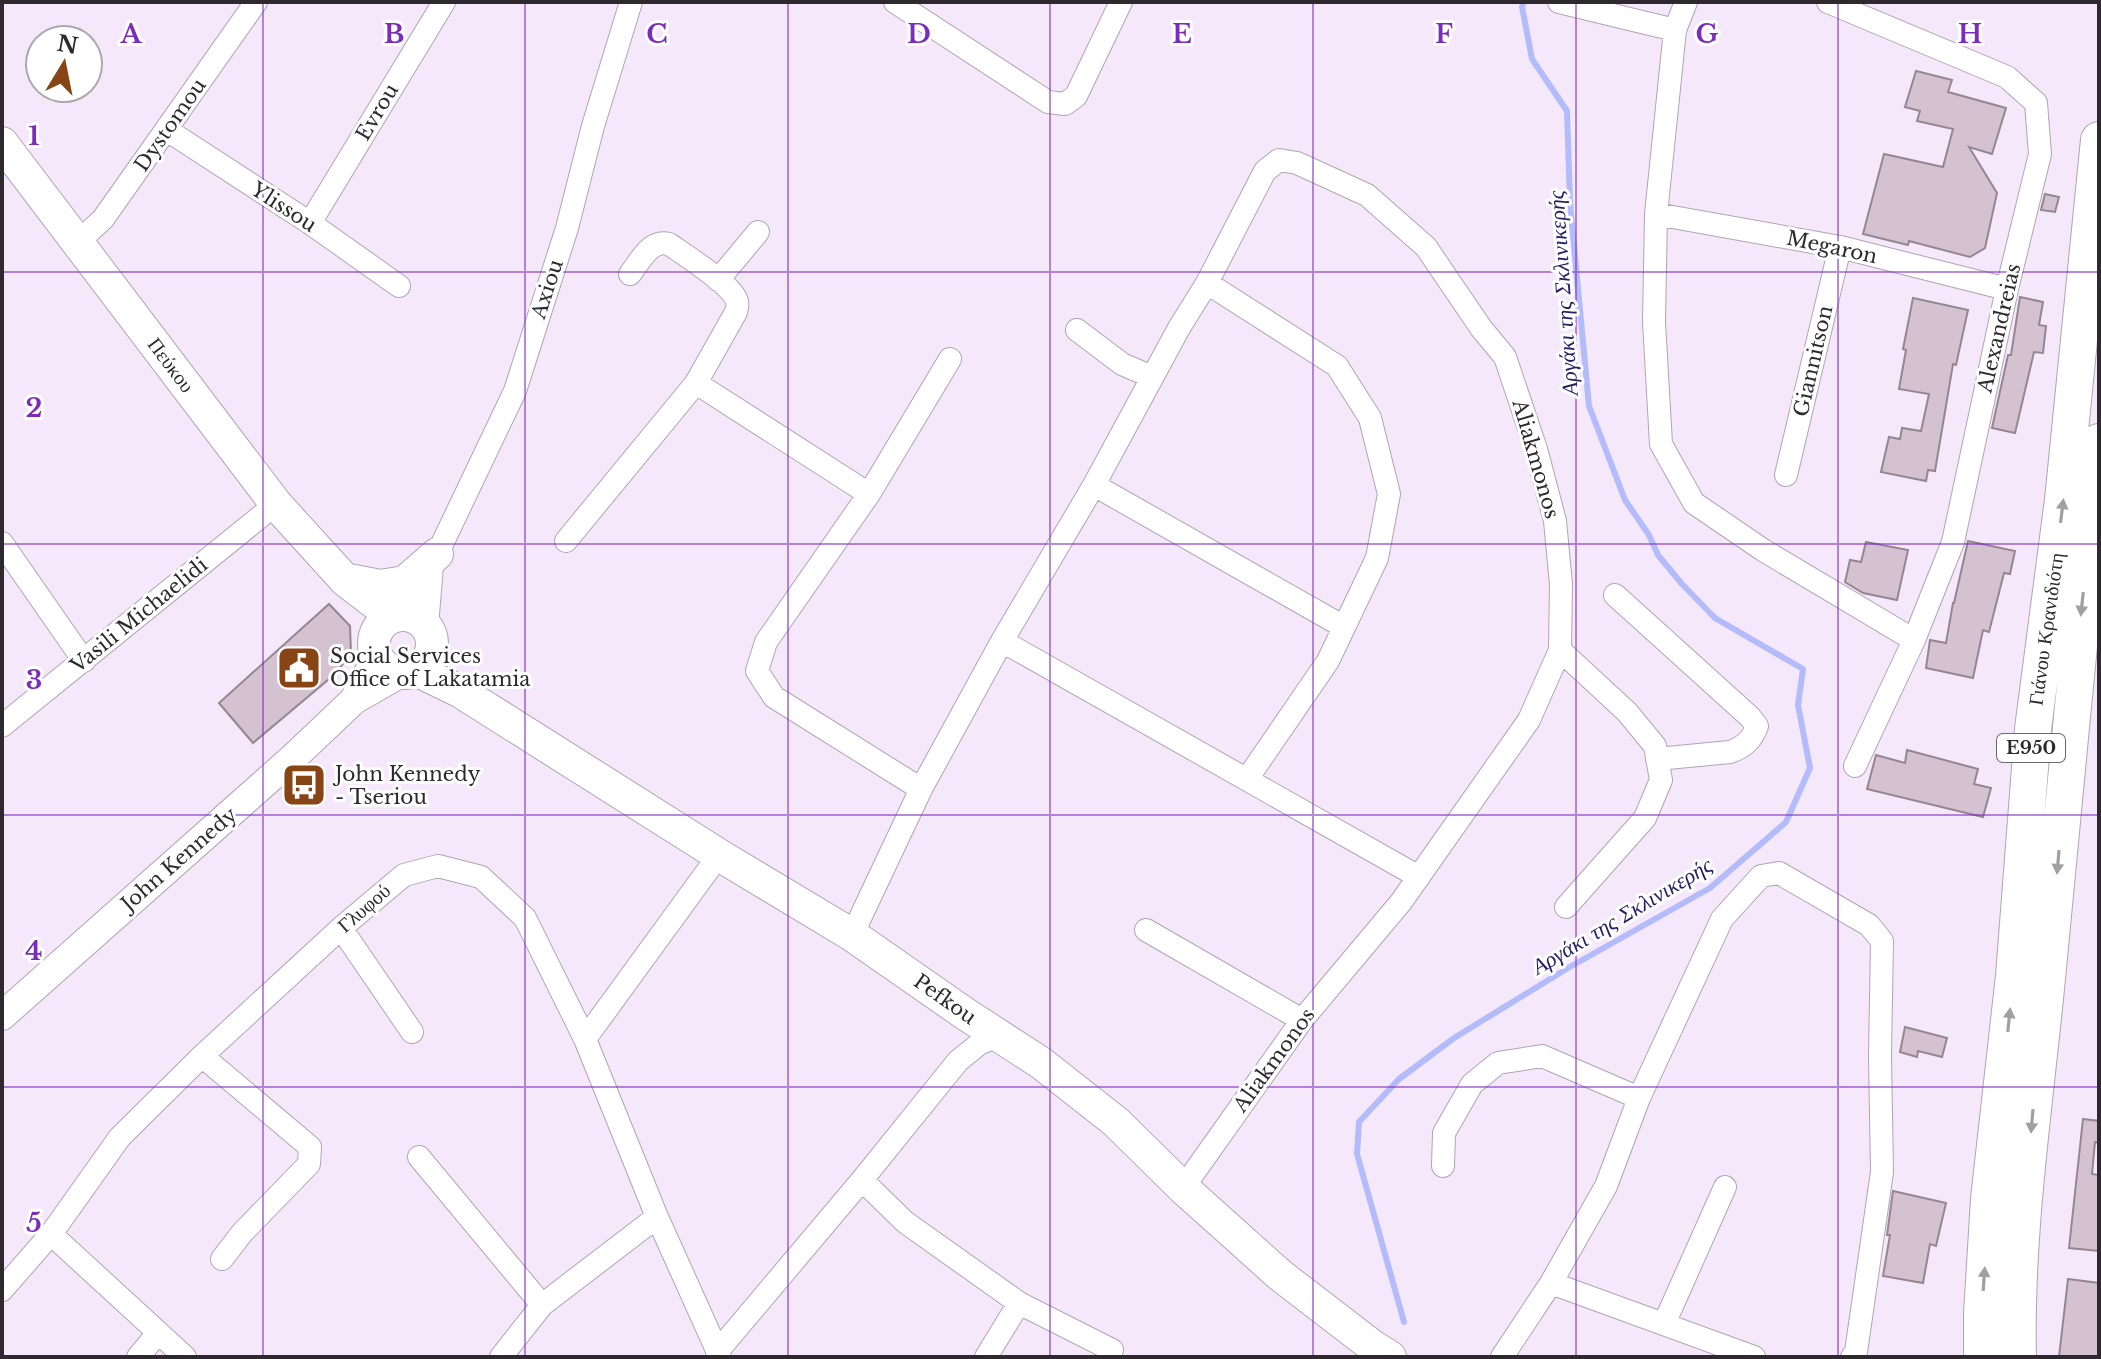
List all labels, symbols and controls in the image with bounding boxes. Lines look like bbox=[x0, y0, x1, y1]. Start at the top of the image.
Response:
text: A bbox=[119, 18, 142, 50]
text: B bbox=[384, 18, 404, 50]
text: C bbox=[646, 18, 668, 50]
text: D bbox=[907, 18, 931, 50]
text: E bbox=[1172, 18, 1192, 50]
text: F bbox=[1435, 18, 1453, 50]
text: G bbox=[1696, 18, 1719, 50]
text: H bbox=[1958, 18, 1982, 50]
north arrow bbox=[24, 24, 104, 104]
text: N bbox=[55, 30, 80, 60]
street label: Dystomou bbox=[129, 74, 211, 176]
street label: Evrou bbox=[351, 79, 403, 145]
text: 1 bbox=[28, 120, 40, 152]
street label: Ylissou bbox=[246, 177, 321, 237]
water label: Αργάκι της Σκλινικερής bbox=[1542, 188, 1584, 398]
street label: Megaron bbox=[1785, 226, 1880, 268]
street label: Axiou bbox=[526, 256, 568, 323]
street label: Alexandreias bbox=[1972, 261, 2025, 396]
street label: Giannitson bbox=[1789, 303, 1837, 419]
street label: Πεύκου bbox=[143, 333, 199, 397]
text: 2 bbox=[26, 392, 42, 424]
street label: Aliakmonos bbox=[1507, 396, 1564, 521]
one-way arrow bbox=[2056, 498, 2069, 523]
street label: Γιάνου Κρανιδιότη bbox=[2023, 551, 2069, 707]
street label: Vasili Michaelidi bbox=[65, 552, 212, 678]
one-way arrow bbox=[2076, 592, 2089, 617]
public building icon: Social Services Office of Lakatamia bbox=[275, 644, 323, 692]
place label: Social Services Office of Lakatamia bbox=[330, 644, 531, 691]
text: 3 bbox=[26, 664, 42, 696]
road number: E950 bbox=[1997, 734, 2065, 762]
bus stop icon: John Kennedy - Tseriou bbox=[280, 761, 328, 809]
place label: John Kennedy - Tseriou bbox=[332, 762, 481, 809]
street label: John Kennedy bbox=[114, 802, 242, 918]
one-way arrow bbox=[2051, 850, 2064, 875]
water label: Αργάκι της Σκλινικερής bbox=[1525, 851, 1718, 982]
street label: Γλυφού bbox=[333, 878, 395, 937]
text: 4 bbox=[25, 935, 43, 967]
street label: Pefkou bbox=[909, 969, 981, 1029]
street label: Aliakmonos bbox=[1228, 1003, 1320, 1117]
one-way arrow bbox=[2003, 1008, 2016, 1033]
one-way arrow bbox=[2025, 1109, 2038, 1134]
text: 5 bbox=[26, 1207, 42, 1239]
one-way arrow bbox=[1978, 1266, 1991, 1291]

